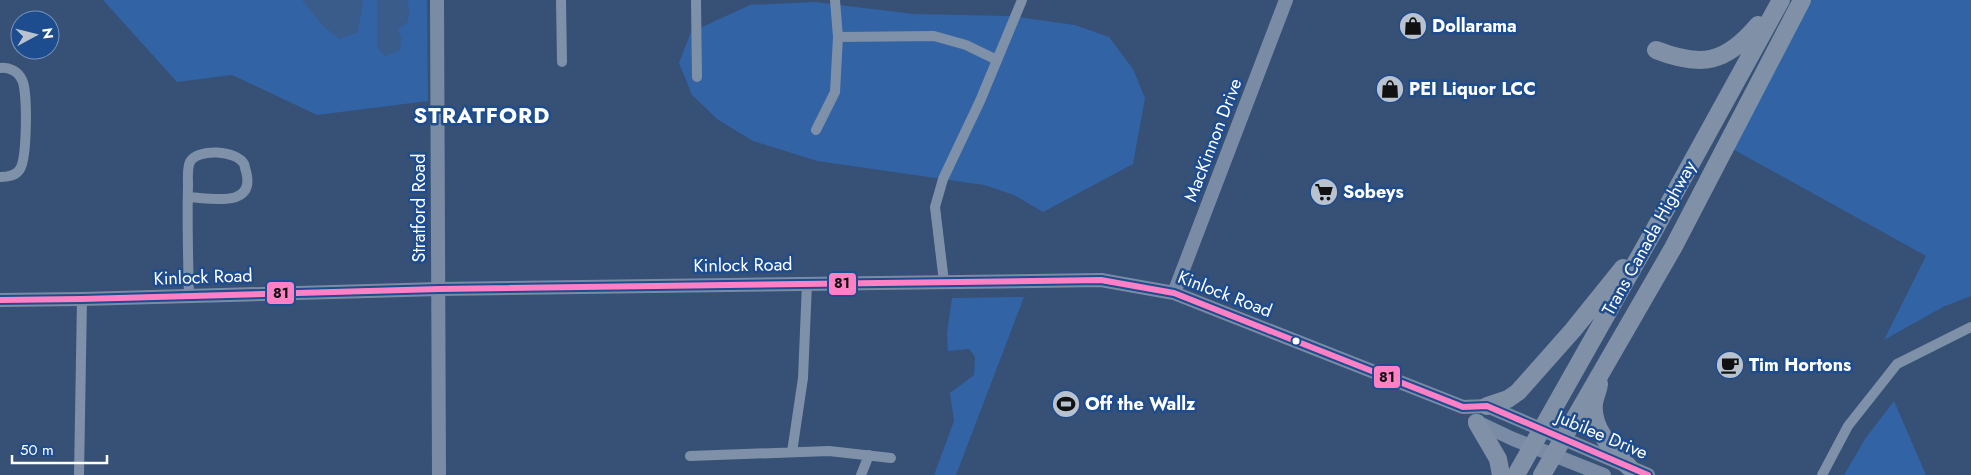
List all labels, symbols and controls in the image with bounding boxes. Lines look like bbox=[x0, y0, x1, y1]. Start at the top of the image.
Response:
north arrow bbox=[10, 10, 60, 60]
shop icon: Dollarama bbox=[1398, 11, 1428, 41]
place label: Dollarama bbox=[1432, 13, 1517, 39]
text: N bbox=[37, 27, 59, 40]
shop icon: PEI Liquor LCC bbox=[1375, 74, 1405, 104]
street label: MacKinnon Drive bbox=[1178, 75, 1248, 205]
place label: PEI Liquor LCC bbox=[1409, 76, 1536, 102]
district label: STRATFORD bbox=[414, 99, 550, 131]
street label: Stratford Road bbox=[406, 154, 432, 262]
street label: Trans Canada Highway bbox=[1596, 156, 1702, 320]
supermarket icon: Sobeys bbox=[1309, 177, 1339, 207]
place label: Sobeys bbox=[1343, 179, 1404, 205]
street label: Kinlock Road bbox=[693, 251, 793, 279]
street label: Kinlock Road bbox=[153, 262, 253, 292]
street label: Kinlock Road bbox=[1174, 264, 1276, 324]
line badge: 81 bbox=[828, 272, 857, 296]
text: 81 bbox=[834, 273, 850, 293]
line badge: 81 bbox=[266, 281, 295, 305]
text: 81 bbox=[273, 283, 289, 303]
unlabelled marker bbox=[1291, 336, 1301, 346]
cafe icon: Tim Hortons bbox=[1715, 350, 1745, 380]
place label: Tim Hortons bbox=[1749, 352, 1851, 378]
line badge: 81 bbox=[1373, 365, 1401, 389]
text: 81 bbox=[1379, 367, 1395, 387]
sports icon: Off the Wallz bbox=[1051, 389, 1081, 419]
place label: Off the Wallz bbox=[1085, 391, 1196, 417]
street label: Jubilee Drive bbox=[1551, 403, 1652, 466]
scale bar bbox=[12, 432, 108, 464]
text: 50 m bbox=[20, 439, 54, 461]

